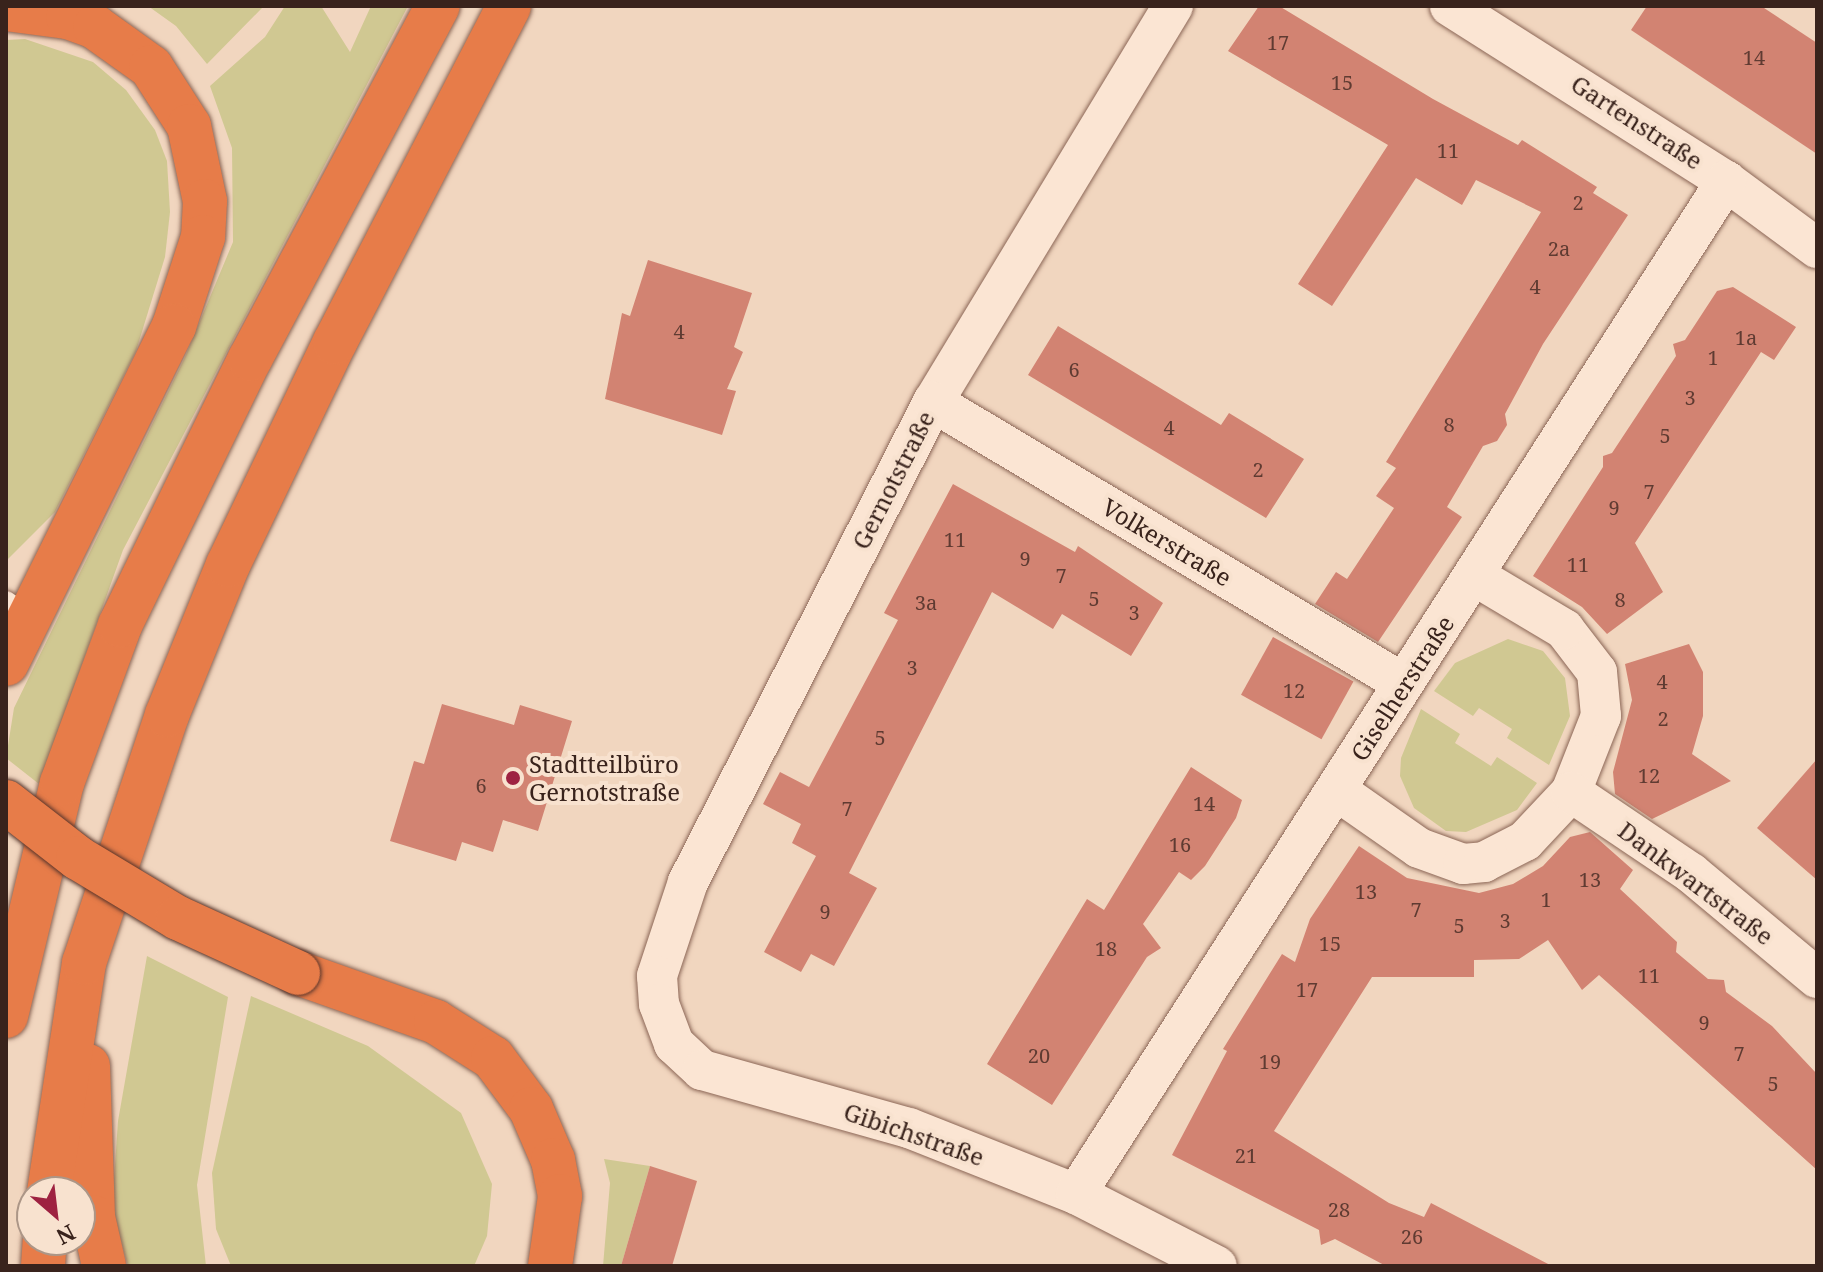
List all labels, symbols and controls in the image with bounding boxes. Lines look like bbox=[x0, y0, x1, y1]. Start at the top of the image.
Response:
house number: 17 bbox=[1267, 30, 1289, 54]
house number: 14 bbox=[1743, 45, 1765, 69]
street label: Gartenstraße bbox=[1566, 69, 1708, 175]
house number: 15 bbox=[1331, 70, 1353, 94]
house number: 11 bbox=[1437, 138, 1459, 162]
house number: 2 bbox=[1572, 190, 1584, 214]
house number: 2a bbox=[1548, 236, 1570, 260]
house number: 4 bbox=[1529, 274, 1541, 298]
house number: 4 bbox=[673, 319, 685, 343]
house number: 1a bbox=[1735, 325, 1757, 349]
house number: 1 bbox=[1707, 345, 1719, 369]
house number: 6 bbox=[1068, 357, 1080, 381]
house number: 3 bbox=[1684, 385, 1696, 409]
street label: Gernotstraße bbox=[846, 406, 940, 554]
house number: 8 bbox=[1443, 412, 1455, 436]
house number: 4 bbox=[1163, 415, 1175, 439]
house number: 5 bbox=[1659, 423, 1671, 447]
house number: 2 bbox=[1252, 457, 1264, 481]
house number: 7 bbox=[1643, 479, 1655, 503]
street label: Volkerstraße bbox=[1097, 492, 1237, 592]
house number: 9 bbox=[1608, 495, 1620, 519]
house number: 11 bbox=[944, 527, 966, 551]
house number: 9 bbox=[1019, 546, 1031, 570]
house number: 11 bbox=[1567, 552, 1589, 576]
house number: 7 bbox=[1055, 563, 1067, 587]
house number: 5 bbox=[1088, 586, 1100, 610]
house number: 8 bbox=[1614, 587, 1626, 611]
house number: 3a bbox=[915, 590, 937, 614]
house number: 3 bbox=[1128, 600, 1140, 624]
street label: Giselherstraße bbox=[1344, 610, 1460, 766]
house number: 3 bbox=[906, 655, 918, 679]
house number: 4 bbox=[1656, 669, 1668, 693]
house number: 12 bbox=[1283, 678, 1305, 702]
house number: 2 bbox=[1657, 706, 1669, 730]
house number: 5 bbox=[874, 725, 886, 749]
place label: Stadtteilbüro Gernotstraße bbox=[529, 750, 680, 806]
house number: 12 bbox=[1638, 763, 1660, 787]
marker: Stadtteilbüro Gernotstraße bbox=[504, 769, 522, 787]
house number: 6 bbox=[475, 773, 487, 797]
house number: 14 bbox=[1193, 791, 1215, 815]
house number: 7 bbox=[841, 796, 853, 820]
street label: Dankwartstraße bbox=[1613, 815, 1779, 951]
house number: 16 bbox=[1169, 832, 1191, 856]
house number: 13 bbox=[1579, 867, 1601, 891]
house number: 13 bbox=[1355, 879, 1377, 903]
house number: 1 bbox=[1540, 887, 1552, 911]
house number: 7 bbox=[1410, 897, 1422, 921]
house number: 9 bbox=[819, 899, 831, 923]
house number: 3 bbox=[1499, 908, 1511, 932]
house number: 5 bbox=[1453, 913, 1465, 937]
house number: 15 bbox=[1319, 931, 1341, 955]
house number: 18 bbox=[1095, 936, 1117, 960]
house number: 11 bbox=[1638, 963, 1660, 987]
house number: 17 bbox=[1296, 977, 1318, 1001]
house number: 9 bbox=[1698, 1010, 1710, 1034]
house number: 7 bbox=[1733, 1041, 1745, 1065]
house number: 20 bbox=[1028, 1043, 1050, 1067]
house number: 19 bbox=[1259, 1049, 1281, 1073]
house number: 5 bbox=[1767, 1071, 1779, 1095]
street label: Gibichstraße bbox=[840, 1097, 988, 1171]
house number: 21 bbox=[1235, 1143, 1257, 1167]
north arrow bbox=[16, 1176, 96, 1256]
house number: 28 bbox=[1328, 1197, 1350, 1221]
text: N bbox=[52, 1218, 81, 1253]
house number: 26 bbox=[1401, 1224, 1423, 1248]

